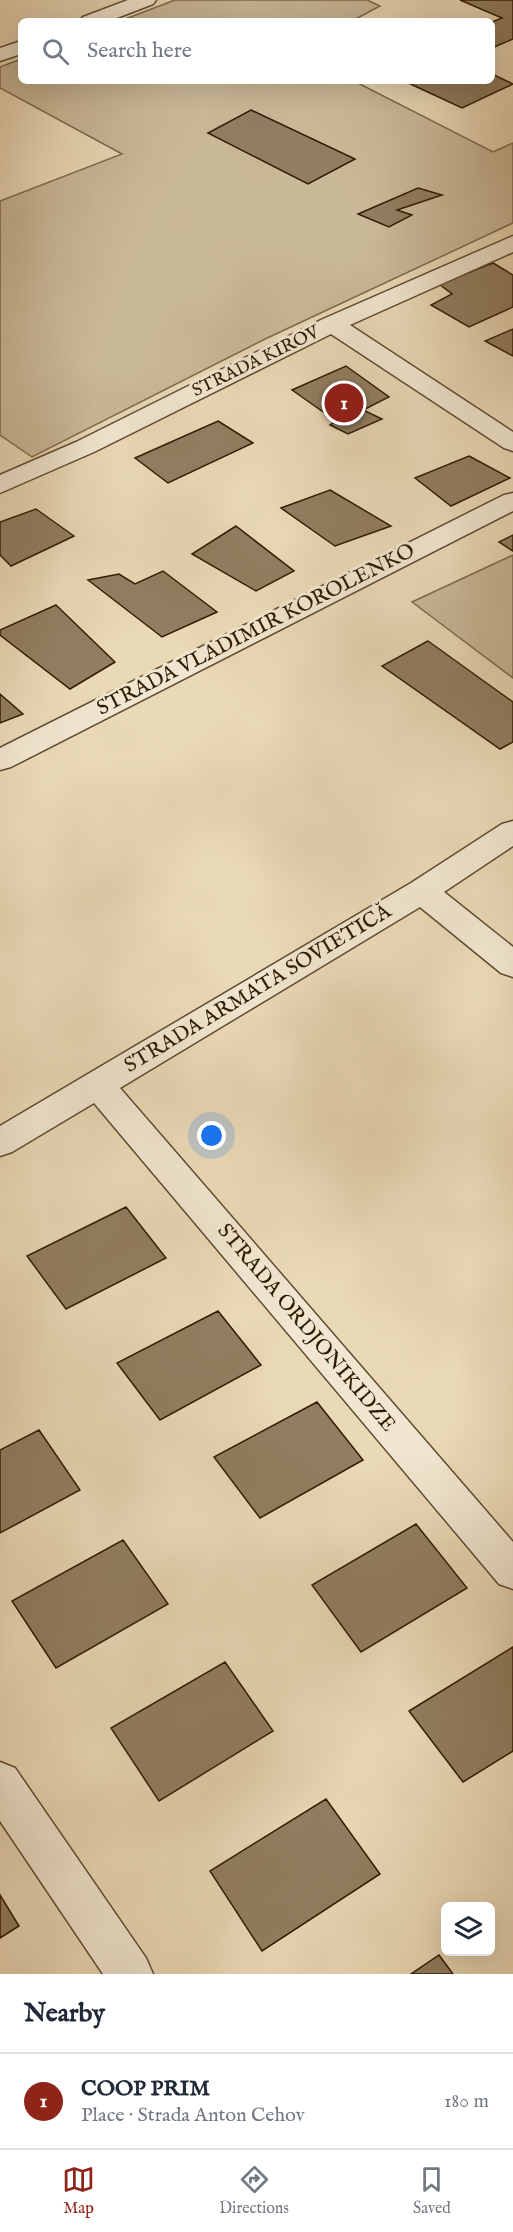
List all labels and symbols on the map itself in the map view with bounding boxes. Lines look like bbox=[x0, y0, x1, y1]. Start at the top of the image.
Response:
street label: STRADA KIROV bbox=[189, 321, 325, 403]
pin: 1 bbox=[324, 380, 364, 426]
street label: STRADA VLADIMIR KOROLENKO bbox=[92, 538, 420, 722]
street label: STRADA ARMATA SOVIETICĂ bbox=[119, 897, 397, 1080]
your location bbox=[197, 1121, 226, 1150]
street label: STRADA ORDJONIKIDZE bbox=[211, 1218, 401, 1438]

